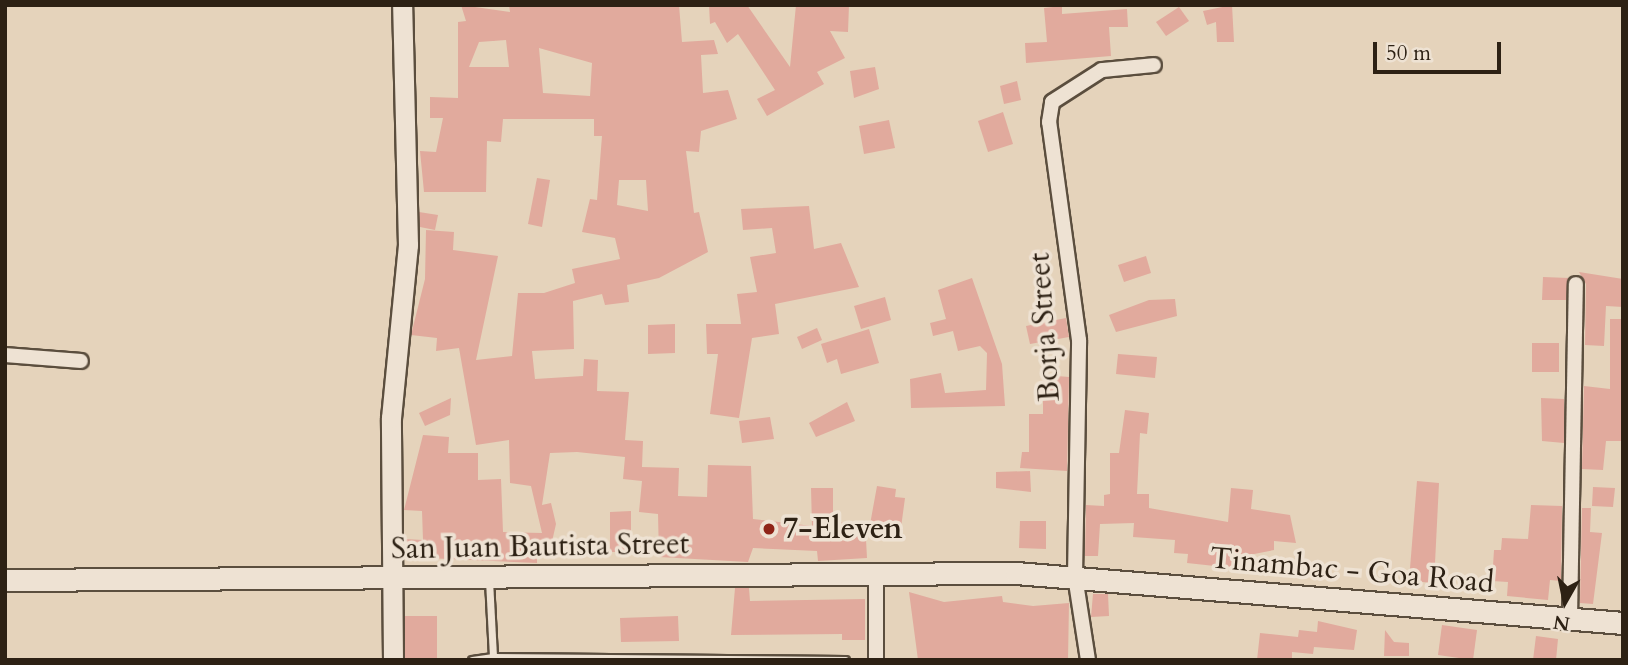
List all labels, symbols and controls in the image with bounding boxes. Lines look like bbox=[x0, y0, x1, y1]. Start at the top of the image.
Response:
scale bar bbox=[1376, 28, 1504, 72]
text: 50 m bbox=[1386, 39, 1431, 68]
street label: Borja Street bbox=[1022, 251, 1068, 403]
place label: 7-Eleven bbox=[783, 511, 902, 547]
marker: 7-Eleven bbox=[761, 521, 777, 537]
street label: San Juan Bautista Street bbox=[391, 526, 689, 568]
street label: Tinambac - Goa Road bbox=[1208, 541, 1496, 601]
north arrow bbox=[1530, 567, 1600, 637]
text: N bbox=[1552, 609, 1572, 637]

